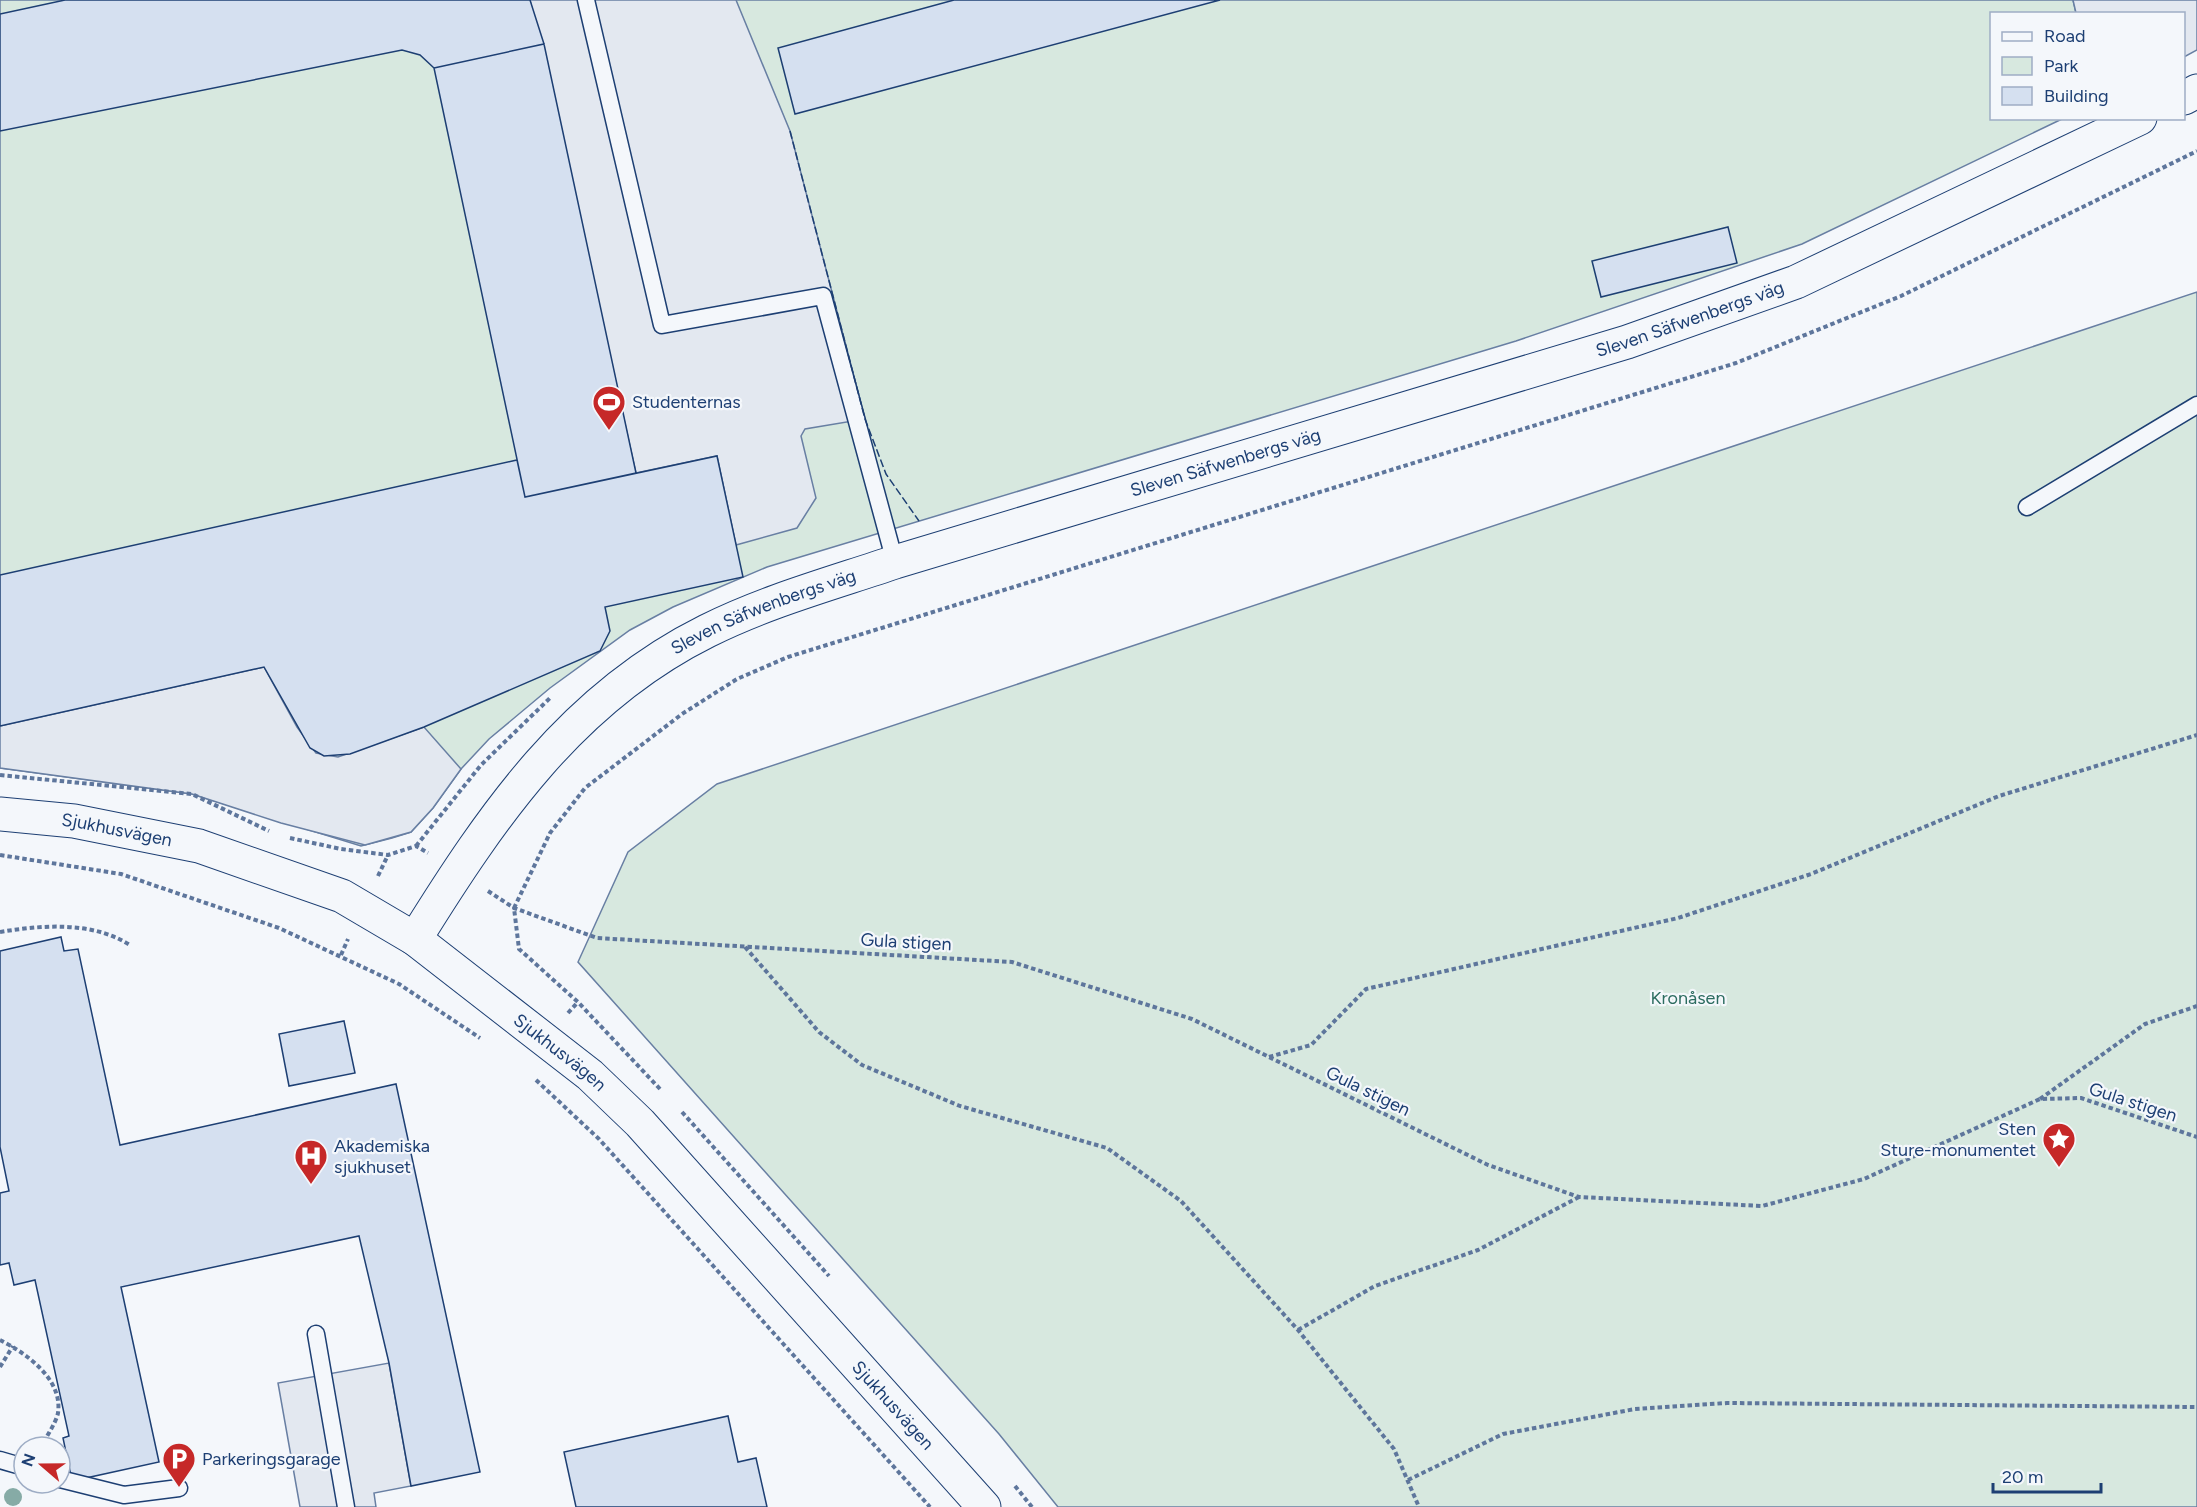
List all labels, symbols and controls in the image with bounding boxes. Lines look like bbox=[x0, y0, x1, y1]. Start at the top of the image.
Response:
legend bbox=[1990, 12, 2185, 120]
text: Road bbox=[2044, 25, 2085, 47]
text: Park bbox=[2044, 55, 2079, 77]
text: Building bbox=[2044, 85, 2109, 107]
street label: Sleven Säfwenbergs väg bbox=[1593, 276, 1787, 362]
sports icon: Studenternas bbox=[591, 384, 627, 431]
place label: Studenternas bbox=[632, 391, 741, 413]
street label: Sleven Säfwenbergs väg bbox=[1128, 424, 1323, 502]
street label: Sleven Säfwenbergs väg bbox=[667, 565, 859, 659]
street label: Sjukhusvägen bbox=[61, 809, 174, 851]
street label: Gula stigen bbox=[860, 929, 952, 955]
park label: Kronåsen bbox=[1651, 987, 1725, 1009]
street label: Sjukhusvägen bbox=[509, 1009, 611, 1096]
street label: Gula stigen bbox=[1322, 1061, 1414, 1121]
street label: Gula stigen bbox=[2086, 1077, 2180, 1127]
place label: Sten Sture-monumentet bbox=[1880, 1118, 2036, 1161]
place icon: Sten Sture-monumentet bbox=[2041, 1121, 2077, 1168]
place label: Akademiska sjukhuset bbox=[334, 1135, 430, 1178]
hospital icon: Akademiska sjukhuset bbox=[293, 1138, 329, 1185]
street label: Sjukhusvägen bbox=[847, 1356, 939, 1454]
north arrow bbox=[12, 1435, 72, 1495]
parking icon: Parkeringsgarage bbox=[161, 1441, 197, 1488]
place label: Parkeringsgarage bbox=[202, 1448, 341, 1470]
text: N bbox=[17, 1451, 39, 1469]
scale bar bbox=[1993, 1456, 2101, 1494]
text: 20 m bbox=[2002, 1466, 2043, 1488]

